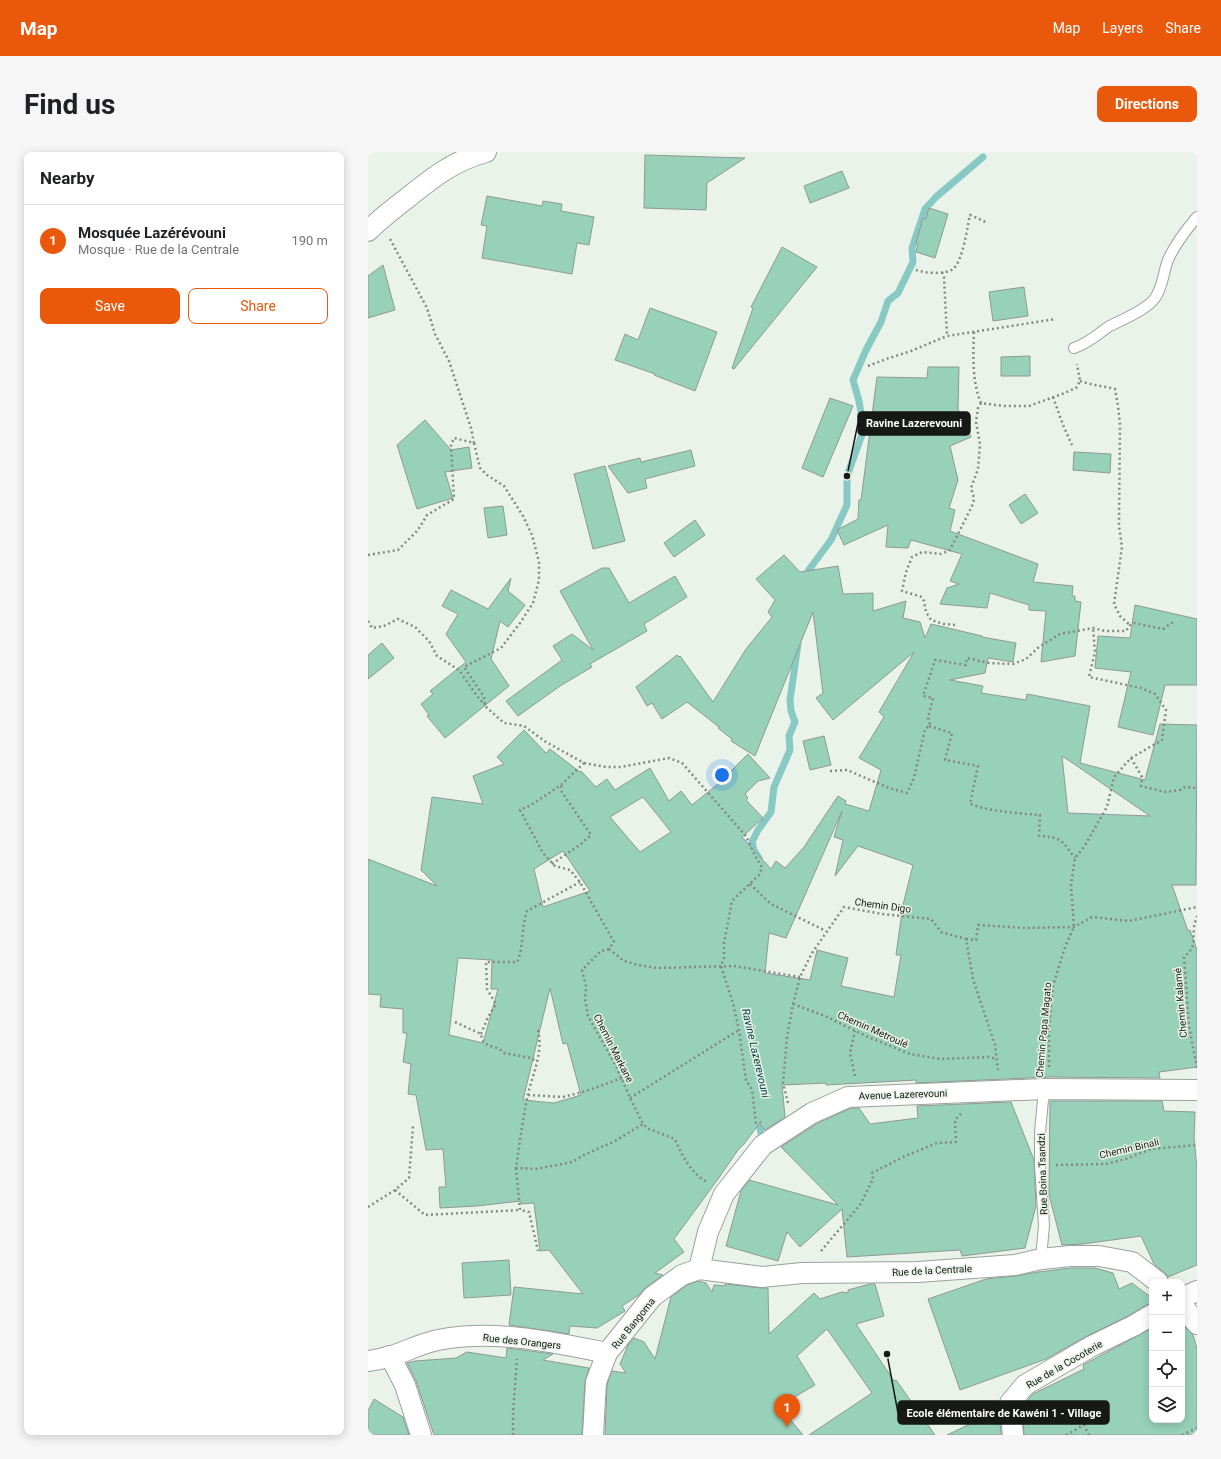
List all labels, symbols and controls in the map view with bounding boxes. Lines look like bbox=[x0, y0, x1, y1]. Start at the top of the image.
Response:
text: Map bbox=[20, 17, 58, 40]
text: Map bbox=[1053, 20, 1080, 36]
text: Layers bbox=[1102, 20, 1143, 36]
text: Share bbox=[1165, 20, 1201, 36]
button: Directions bbox=[1097, 86, 1197, 122]
text: Find us bbox=[24, 88, 115, 121]
text: Nearby bbox=[40, 168, 95, 188]
text: Mosquée Lazérévouni bbox=[78, 224, 226, 242]
text: 1 bbox=[49, 233, 57, 248]
text: 190 m bbox=[291, 233, 328, 248]
text: Mosque · Rue de la Centrale bbox=[78, 242, 239, 257]
button: Save bbox=[40, 288, 180, 324]
button: Share bbox=[188, 288, 328, 324]
callout: Ravine Lazerevouni bbox=[858, 412, 970, 435]
text: Ravine Lazerevouni bbox=[866, 417, 962, 430]
your location bbox=[712, 765, 732, 785]
street label: Chemin Digo bbox=[854, 896, 912, 915]
street label: Chemin Kalamé bbox=[1172, 968, 1189, 1038]
street label: Chemin Papa Magato bbox=[1034, 982, 1053, 1078]
water label: Ravine Lazerevouni bbox=[739, 1007, 772, 1099]
street label: Chemin Metroulé bbox=[836, 1009, 910, 1050]
street label: Chemin Markane bbox=[592, 1012, 636, 1084]
street label: Avenue Lazerevouni bbox=[859, 1087, 948, 1102]
street label: Rue Boina Tsandzi bbox=[1036, 1133, 1049, 1215]
street label: Chemin Binali bbox=[1098, 1136, 1160, 1161]
street label: Rue de la Centrale bbox=[892, 1263, 972, 1278]
map controls bbox=[1149, 1279, 1185, 1423]
button: + bbox=[1149, 1279, 1185, 1315]
street label: Rue Bangoma bbox=[610, 1296, 657, 1351]
button: − bbox=[1149, 1315, 1185, 1351]
street label: Rue des Orangers bbox=[482, 1332, 562, 1351]
street label: Rue de la Cocoterie bbox=[1024, 1338, 1104, 1391]
button: locate bbox=[1149, 1351, 1185, 1387]
button: layers bbox=[1149, 1387, 1185, 1423]
pin: 1 bbox=[774, 1394, 800, 1427]
callout: Ecole élémentaire de Kawéni 1 - Village bbox=[898, 1401, 1109, 1424]
text: Ecole élémentaire de Kawéni 1 - Village bbox=[907, 1407, 1101, 1420]

